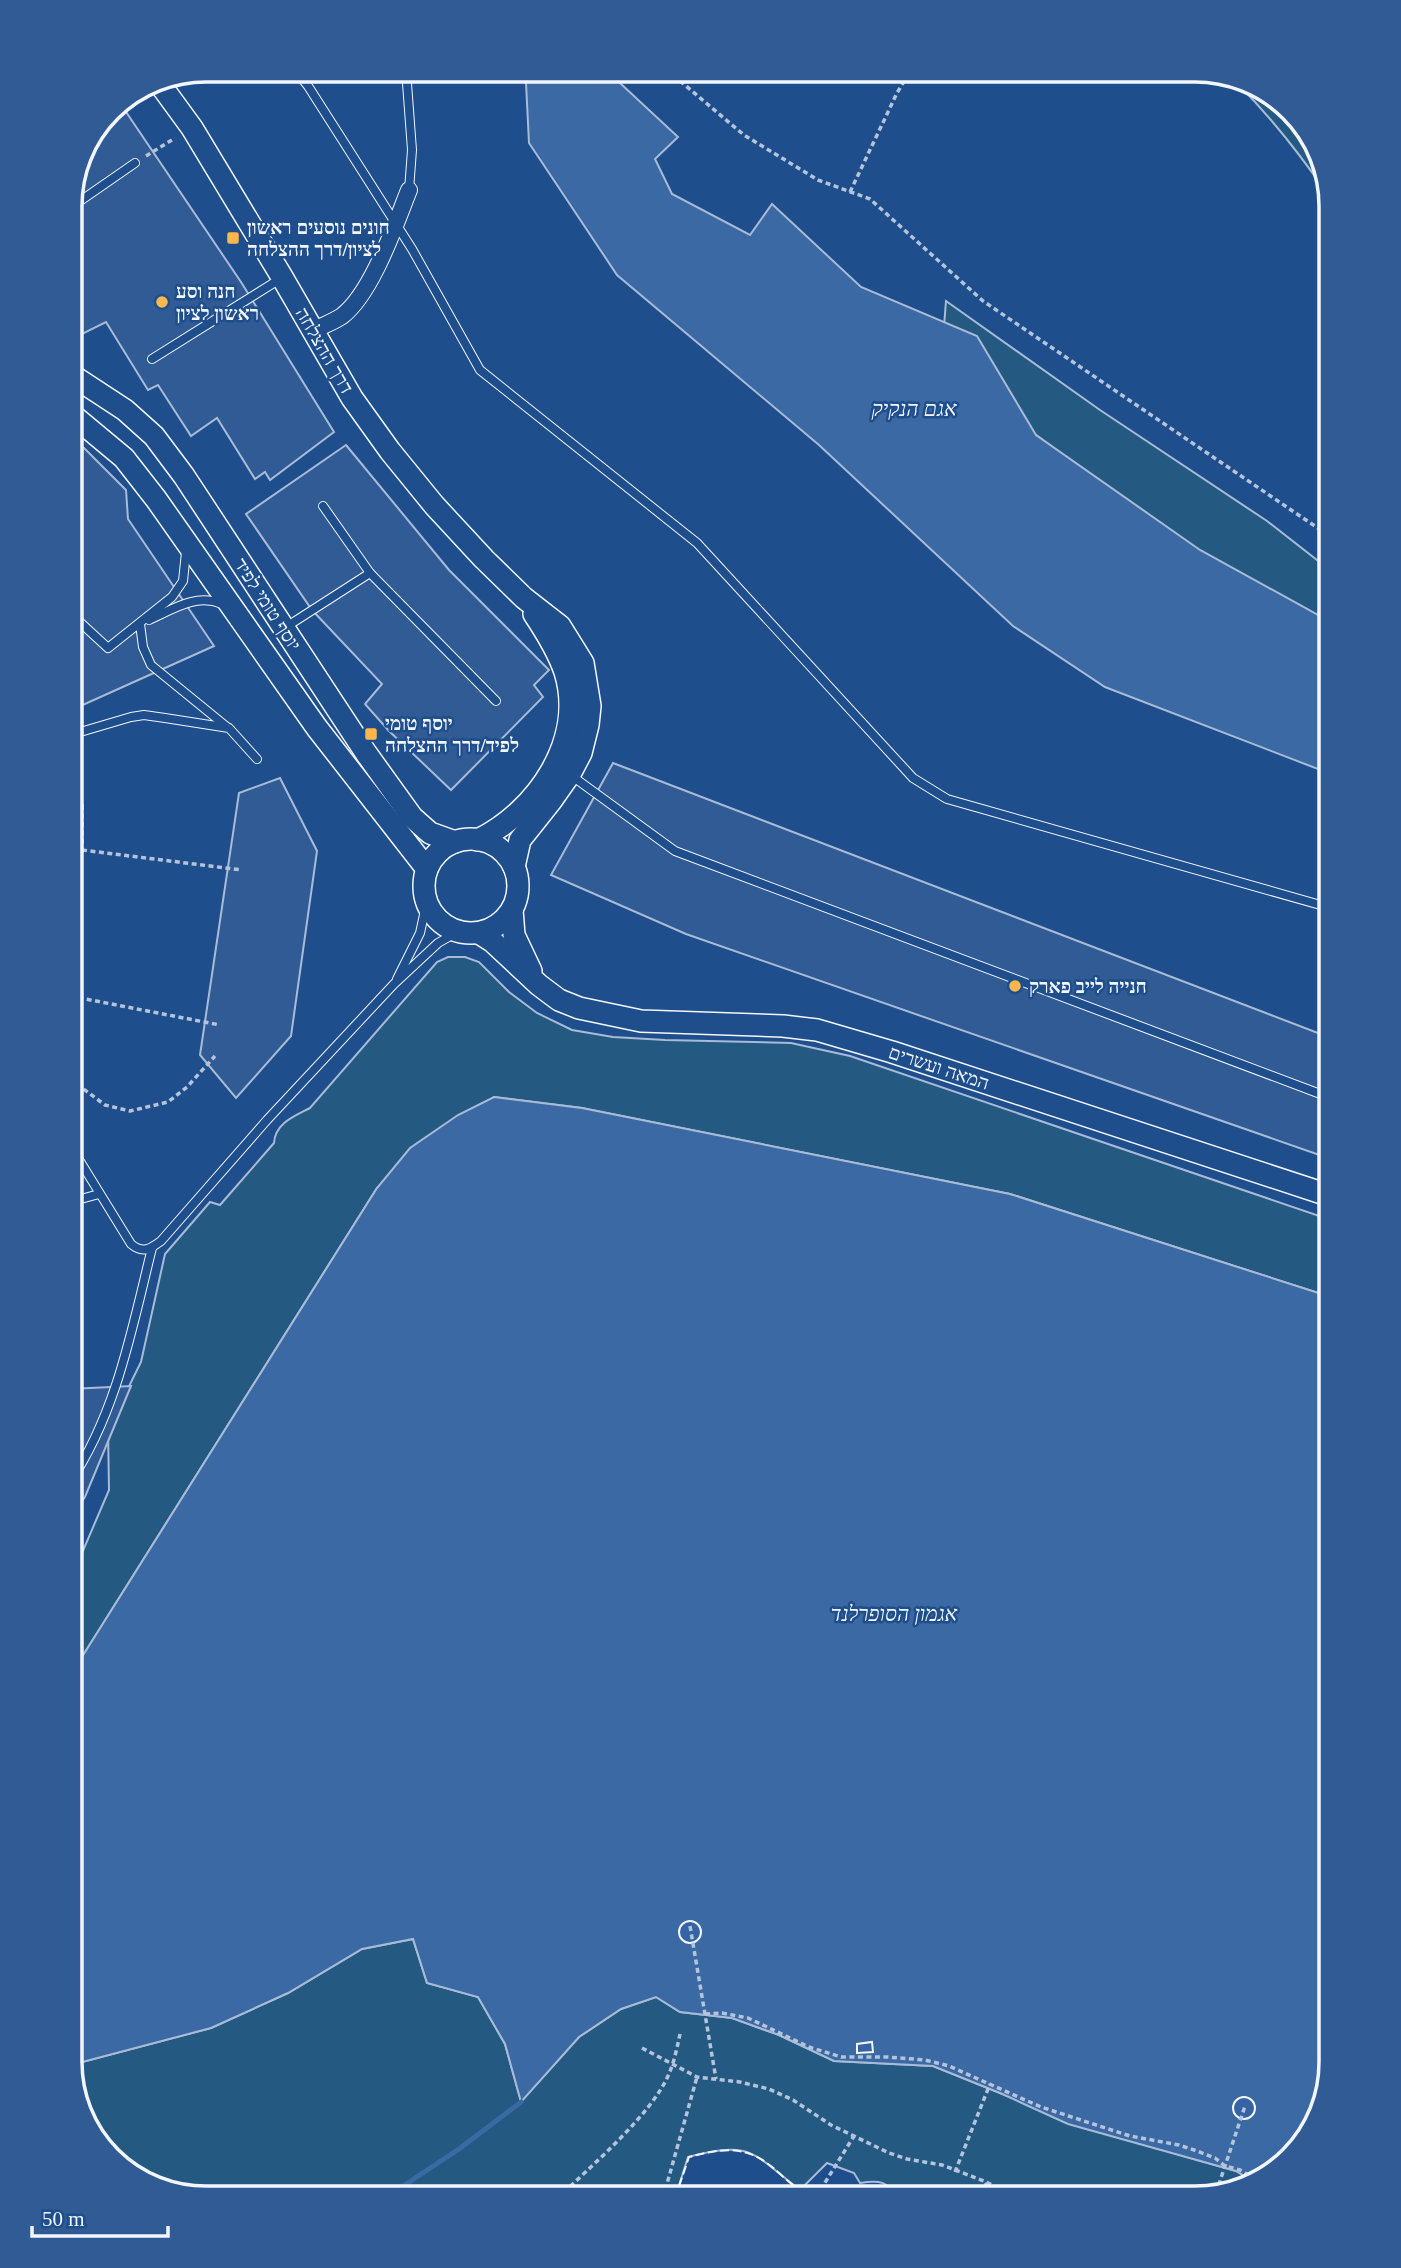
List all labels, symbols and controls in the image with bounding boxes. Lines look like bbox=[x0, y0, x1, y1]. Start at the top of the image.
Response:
place label: חונים נוסעים ראשון לציון/דרך ההצלחה bbox=[247, 217, 390, 260]
marker: חונים נוסעים ראשון לציון/דרך ההצלחה bbox=[225, 230, 241, 246]
place label: חנה וסע ראשון לציון bbox=[176, 281, 259, 324]
marker: חנה וסע ראשון לציון bbox=[154, 294, 170, 310]
street label: דרך ההצלחה bbox=[292, 304, 358, 397]
water label: אגם הנקיק bbox=[871, 397, 957, 421]
street label: יוסף טומי לפיד bbox=[230, 554, 305, 654]
place label: יוסף טומי לפיד/דרך ההצלחה bbox=[385, 713, 519, 756]
marker: יוסף טומי לפיד/דרך ההצלחה bbox=[363, 726, 379, 742]
place label: חנייה לייב פארק bbox=[1029, 976, 1147, 997]
marker: חנייה לייב פארק bbox=[1007, 978, 1023, 994]
street label: המאה ועשרים bbox=[886, 1041, 992, 1094]
water label: אגמון הסופרלנד bbox=[831, 1602, 958, 1626]
scale bar bbox=[32, 2194, 168, 2238]
text: 50 m bbox=[42, 2207, 85, 2231]

